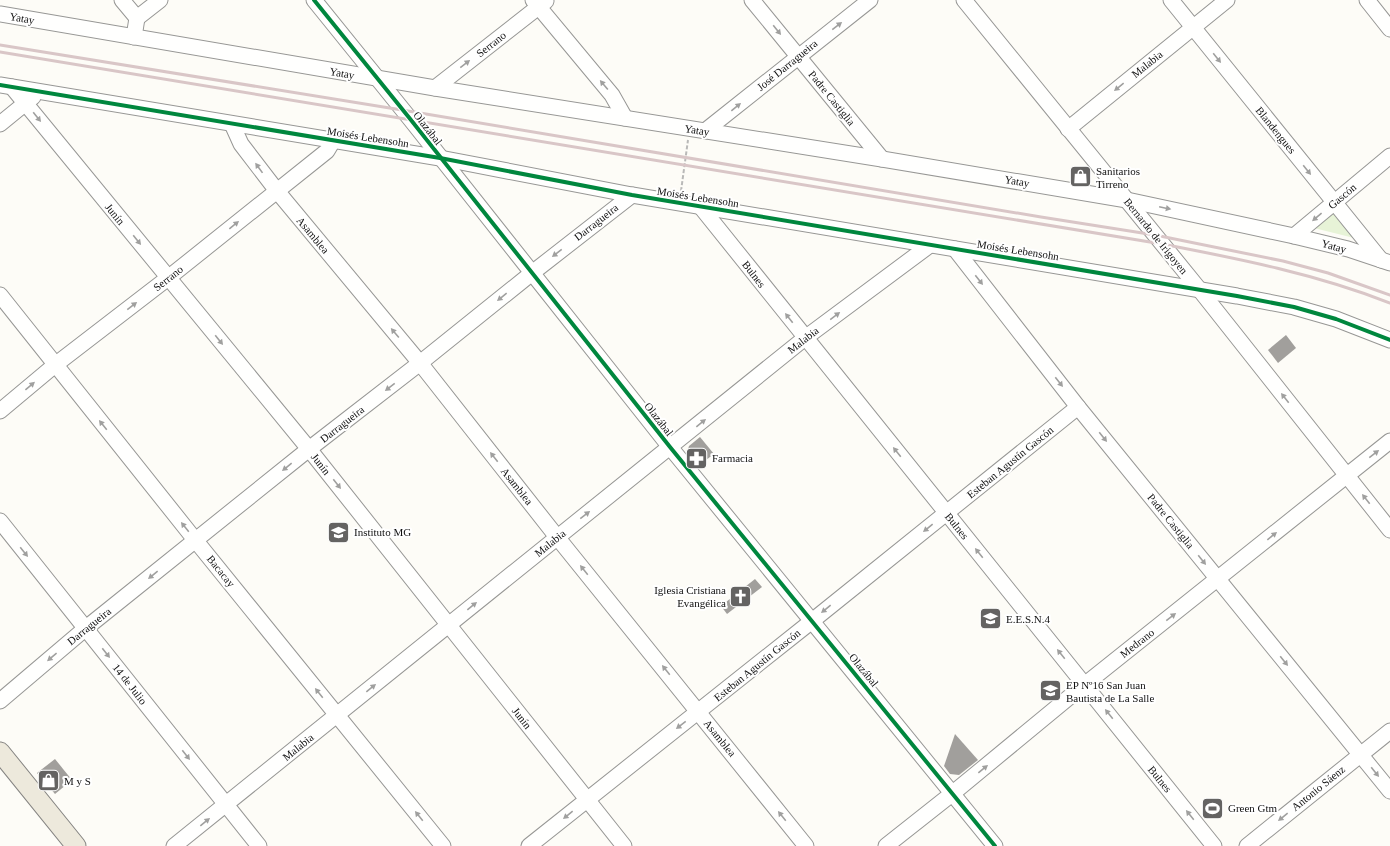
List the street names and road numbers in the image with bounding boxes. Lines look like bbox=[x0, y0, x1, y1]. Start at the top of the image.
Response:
street label: Yatay bbox=[9, 10, 36, 26]
street label: Serrano bbox=[474, 28, 509, 59]
street label: José Darragueira bbox=[754, 37, 820, 93]
street label: Malabia bbox=[1129, 48, 1165, 80]
street label: Yatay bbox=[329, 65, 356, 81]
street label: Padre Castiglia bbox=[806, 68, 858, 128]
street label: Blandengues bbox=[1253, 104, 1299, 156]
street label: Olazábal bbox=[411, 109, 445, 147]
street label: Yatay bbox=[684, 122, 711, 138]
street label: Moisés Lebensohn bbox=[326, 125, 410, 149]
street label: Yatay bbox=[1004, 173, 1031, 189]
street label: Gascón bbox=[1326, 180, 1359, 211]
street label: Moisés Lebensohn bbox=[656, 185, 740, 209]
street label: Bernardo de Irigoyen bbox=[1122, 196, 1191, 277]
street label: Junín bbox=[103, 201, 127, 227]
street label: Darragueira bbox=[572, 201, 620, 243]
street label: Asamblea bbox=[294, 214, 332, 256]
street label: Yatay bbox=[1320, 237, 1348, 255]
street label: Moisés Lebensohn bbox=[976, 238, 1060, 262]
street label: Bulnes bbox=[740, 258, 768, 290]
street label: Serrano bbox=[151, 262, 186, 293]
street label: Malabia bbox=[785, 324, 821, 356]
street label: Olazábal bbox=[642, 400, 676, 438]
street label: Darragueira bbox=[318, 403, 366, 445]
street label: Esteban Agustín Gascón bbox=[964, 423, 1056, 501]
street label: Junín bbox=[309, 451, 333, 477]
street label: Asamblea bbox=[499, 465, 535, 507]
street label: Padre Castiglia bbox=[1145, 491, 1197, 551]
street label: Bulnes bbox=[943, 510, 971, 542]
street label: Malabia bbox=[532, 527, 568, 559]
street label: Bacacay bbox=[205, 553, 238, 590]
street label: Darragueira bbox=[65, 605, 113, 647]
street label: Esteban Agustín Gascón bbox=[711, 626, 803, 704]
street label: Medrano bbox=[1118, 626, 1157, 660]
street label: Olazábal bbox=[847, 651, 881, 689]
street label: 14 de Julio bbox=[110, 661, 150, 707]
street label: Junín bbox=[510, 705, 534, 731]
street label: Asamblea bbox=[701, 717, 739, 759]
street label: Malabia bbox=[280, 731, 316, 763]
street label: Bulnes bbox=[1146, 763, 1174, 795]
street label: Antonio Sáenz bbox=[1289, 763, 1347, 813]

